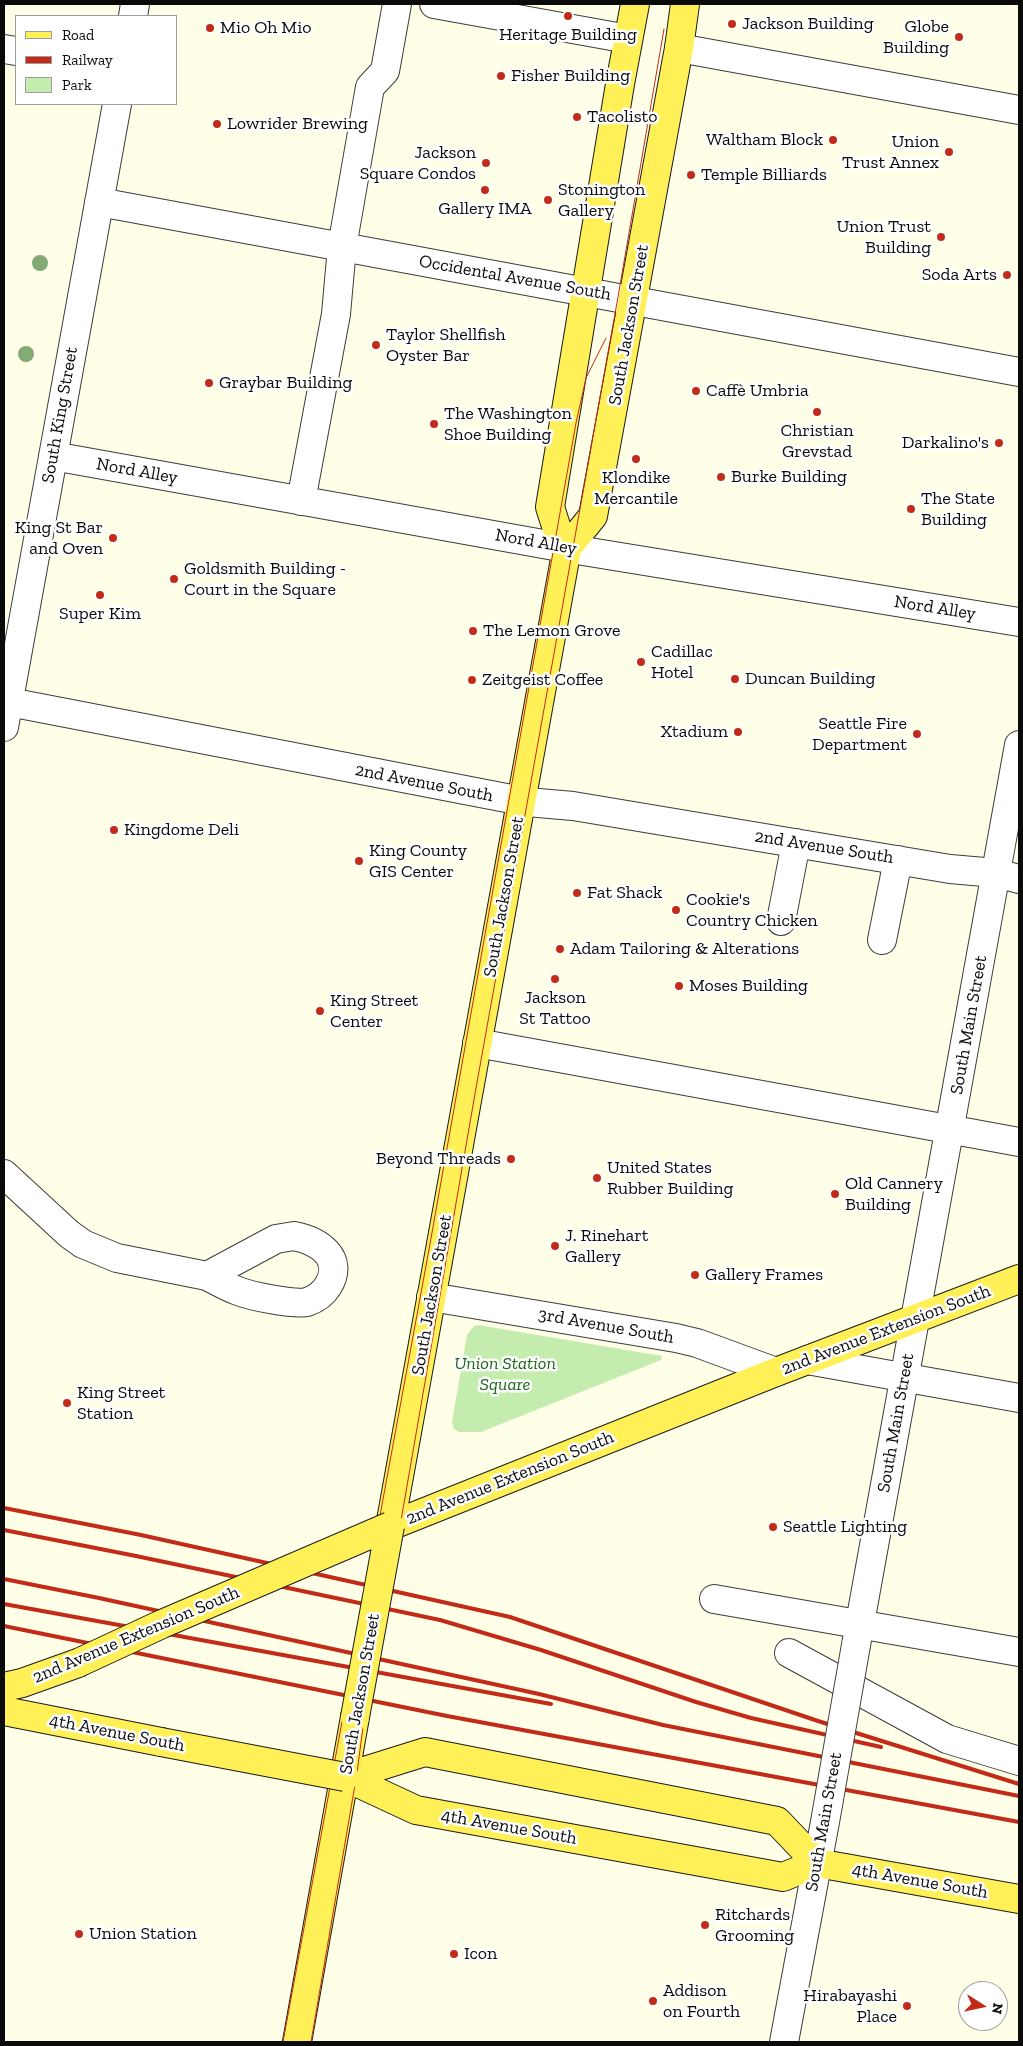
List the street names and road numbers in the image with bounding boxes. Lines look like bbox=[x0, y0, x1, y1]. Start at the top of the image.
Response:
street label: South Jackson Street bbox=[604, 243, 654, 407]
street label: Occidental Avenue South bbox=[417, 250, 613, 306]
street label: South King Street bbox=[37, 345, 83, 485]
street label: Nord Alley bbox=[95, 453, 179, 489]
street label: Nord Alley bbox=[494, 524, 578, 560]
street label: Nord Alley bbox=[893, 591, 977, 625]
street label: 2nd Avenue South bbox=[353, 759, 495, 807]
street label: South Jackson Street bbox=[479, 815, 529, 979]
street label: 2nd Avenue South bbox=[753, 825, 895, 869]
street label: South Main Street bbox=[946, 954, 992, 1096]
street label: South Jackson Street bbox=[407, 1213, 457, 1377]
street label: 2nd Avenue Extension South bbox=[778, 1280, 994, 1380]
street label: 3rd Avenue South bbox=[537, 1303, 675, 1349]
street label: South Main Street bbox=[873, 1352, 919, 1494]
street label: 2nd Avenue Extension South bbox=[403, 1426, 617, 1530]
street label: 2nd Avenue Extension South bbox=[30, 1582, 242, 1688]
street label: South Jackson Street bbox=[335, 1612, 385, 1776]
street label: 4th Avenue South bbox=[48, 1709, 186, 1757]
street label: South Main Street bbox=[801, 1751, 847, 1893]
street label: 4th Avenue South bbox=[439, 1804, 579, 1850]
street label: 4th Avenue South bbox=[850, 1858, 990, 1904]

